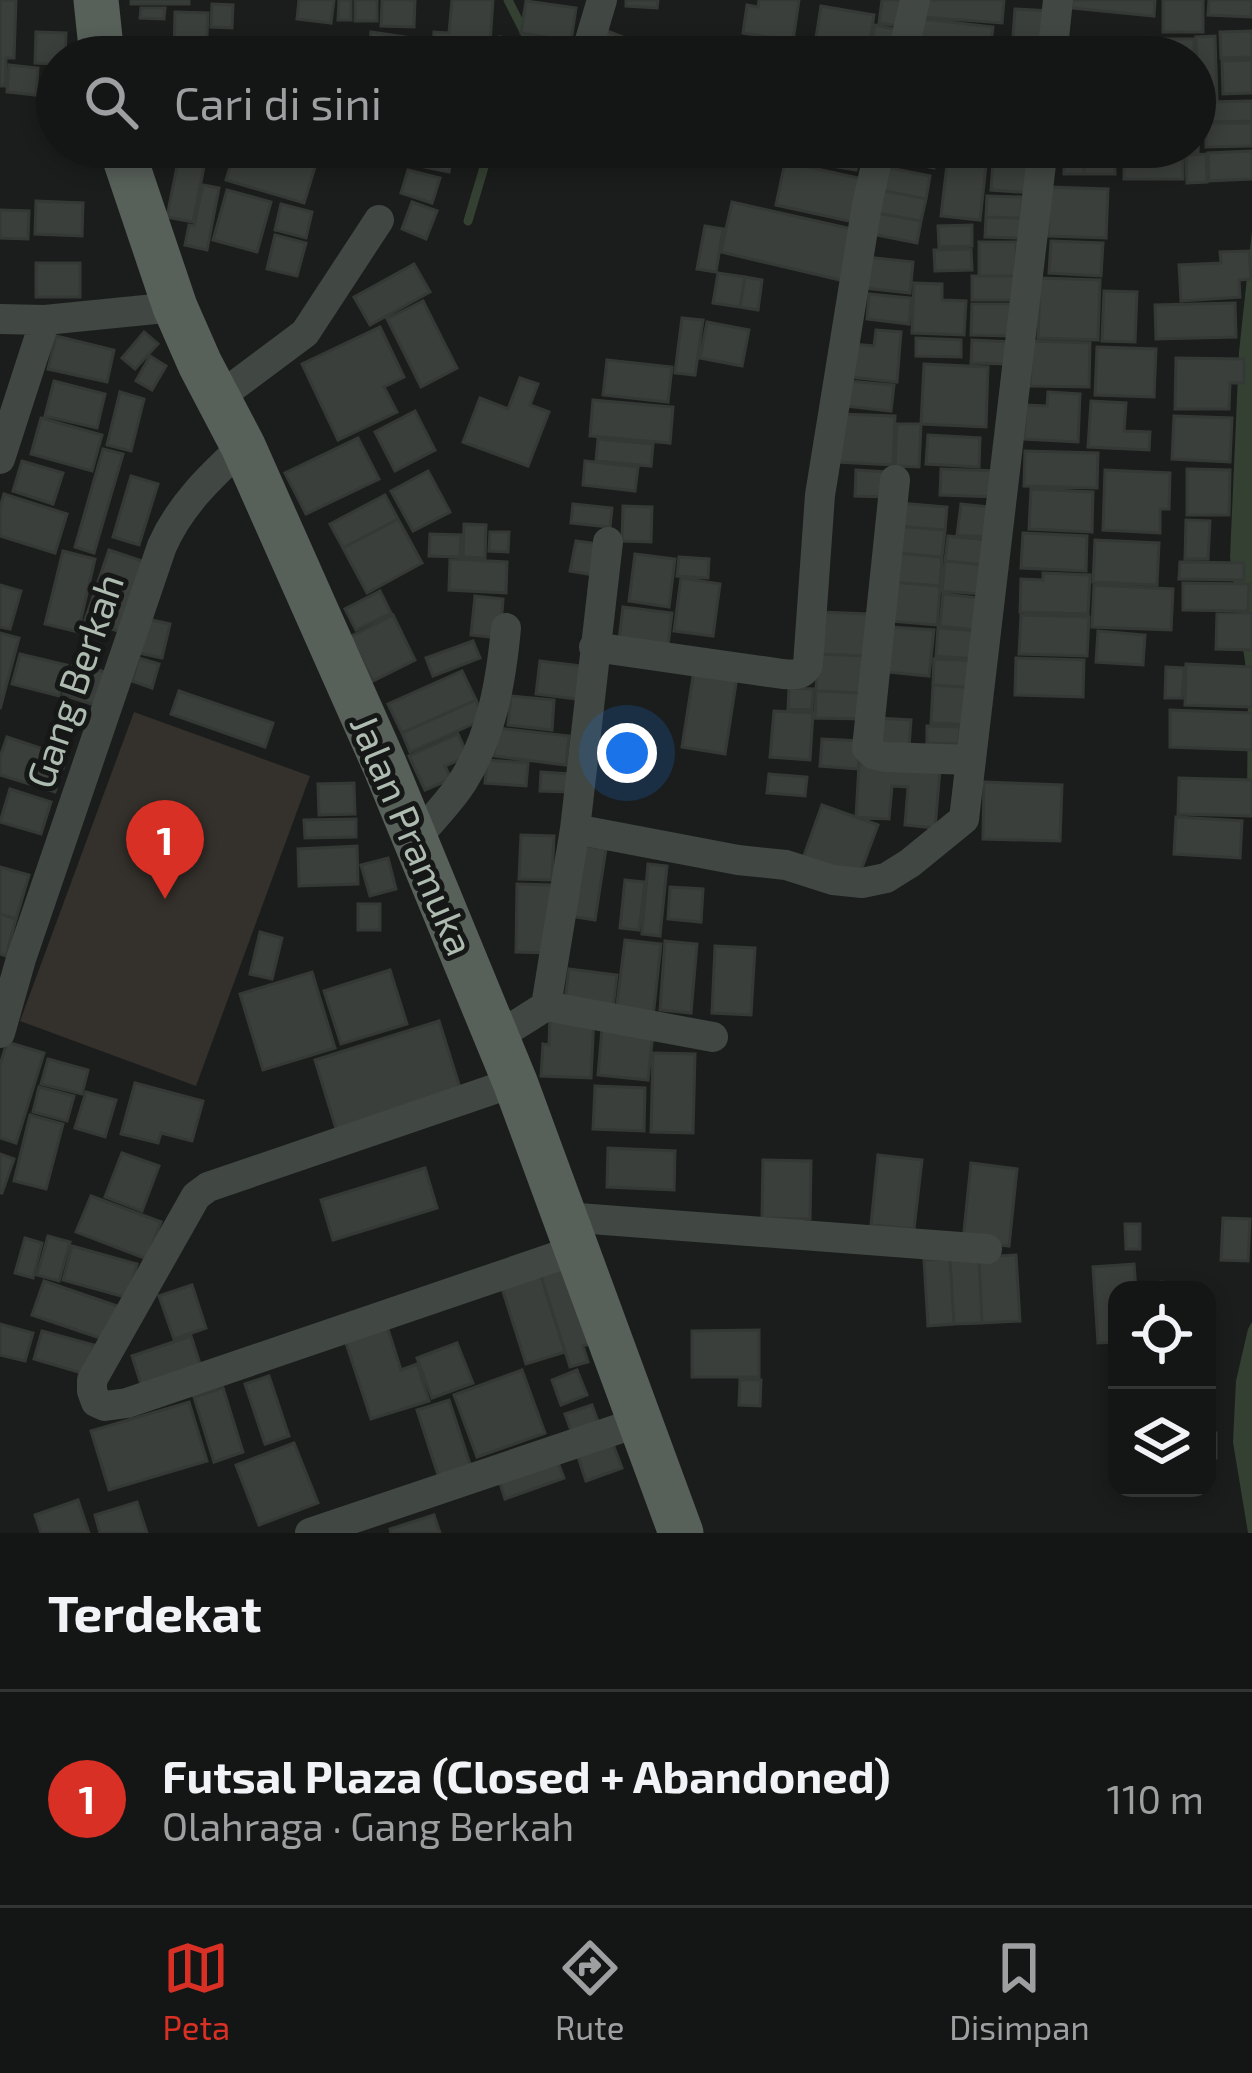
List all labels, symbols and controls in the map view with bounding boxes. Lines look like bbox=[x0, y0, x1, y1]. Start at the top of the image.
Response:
search box bbox=[36, 36, 1216, 168]
icon: search bbox=[78, 69, 144, 135]
text: Cari di sini bbox=[174, 75, 382, 129]
street label: Gang Berkah bbox=[15, 567, 132, 794]
street label: Jalan Pramuka bbox=[342, 707, 485, 962]
your location bbox=[597, 723, 657, 783]
pin: 1 bbox=[126, 800, 204, 899]
map controls bbox=[1108, 1281, 1216, 1497]
button: locate bbox=[1108, 1281, 1216, 1389]
button: layers bbox=[1108, 1389, 1216, 1497]
text: Terdekat bbox=[48, 1581, 262, 1642]
text: Futsal Plaza (Closed + Abandoned) bbox=[162, 1748, 891, 1802]
text: 1 bbox=[79, 1775, 95, 1822]
text: 110 m bbox=[1107, 1775, 1204, 1822]
text: Olahraga · Gang Berkah bbox=[162, 1802, 574, 1849]
tab: Peta bbox=[162, 1935, 230, 2047]
tab: Rute bbox=[555, 1935, 624, 2047]
tab: Disimpan bbox=[949, 1935, 1090, 2047]

